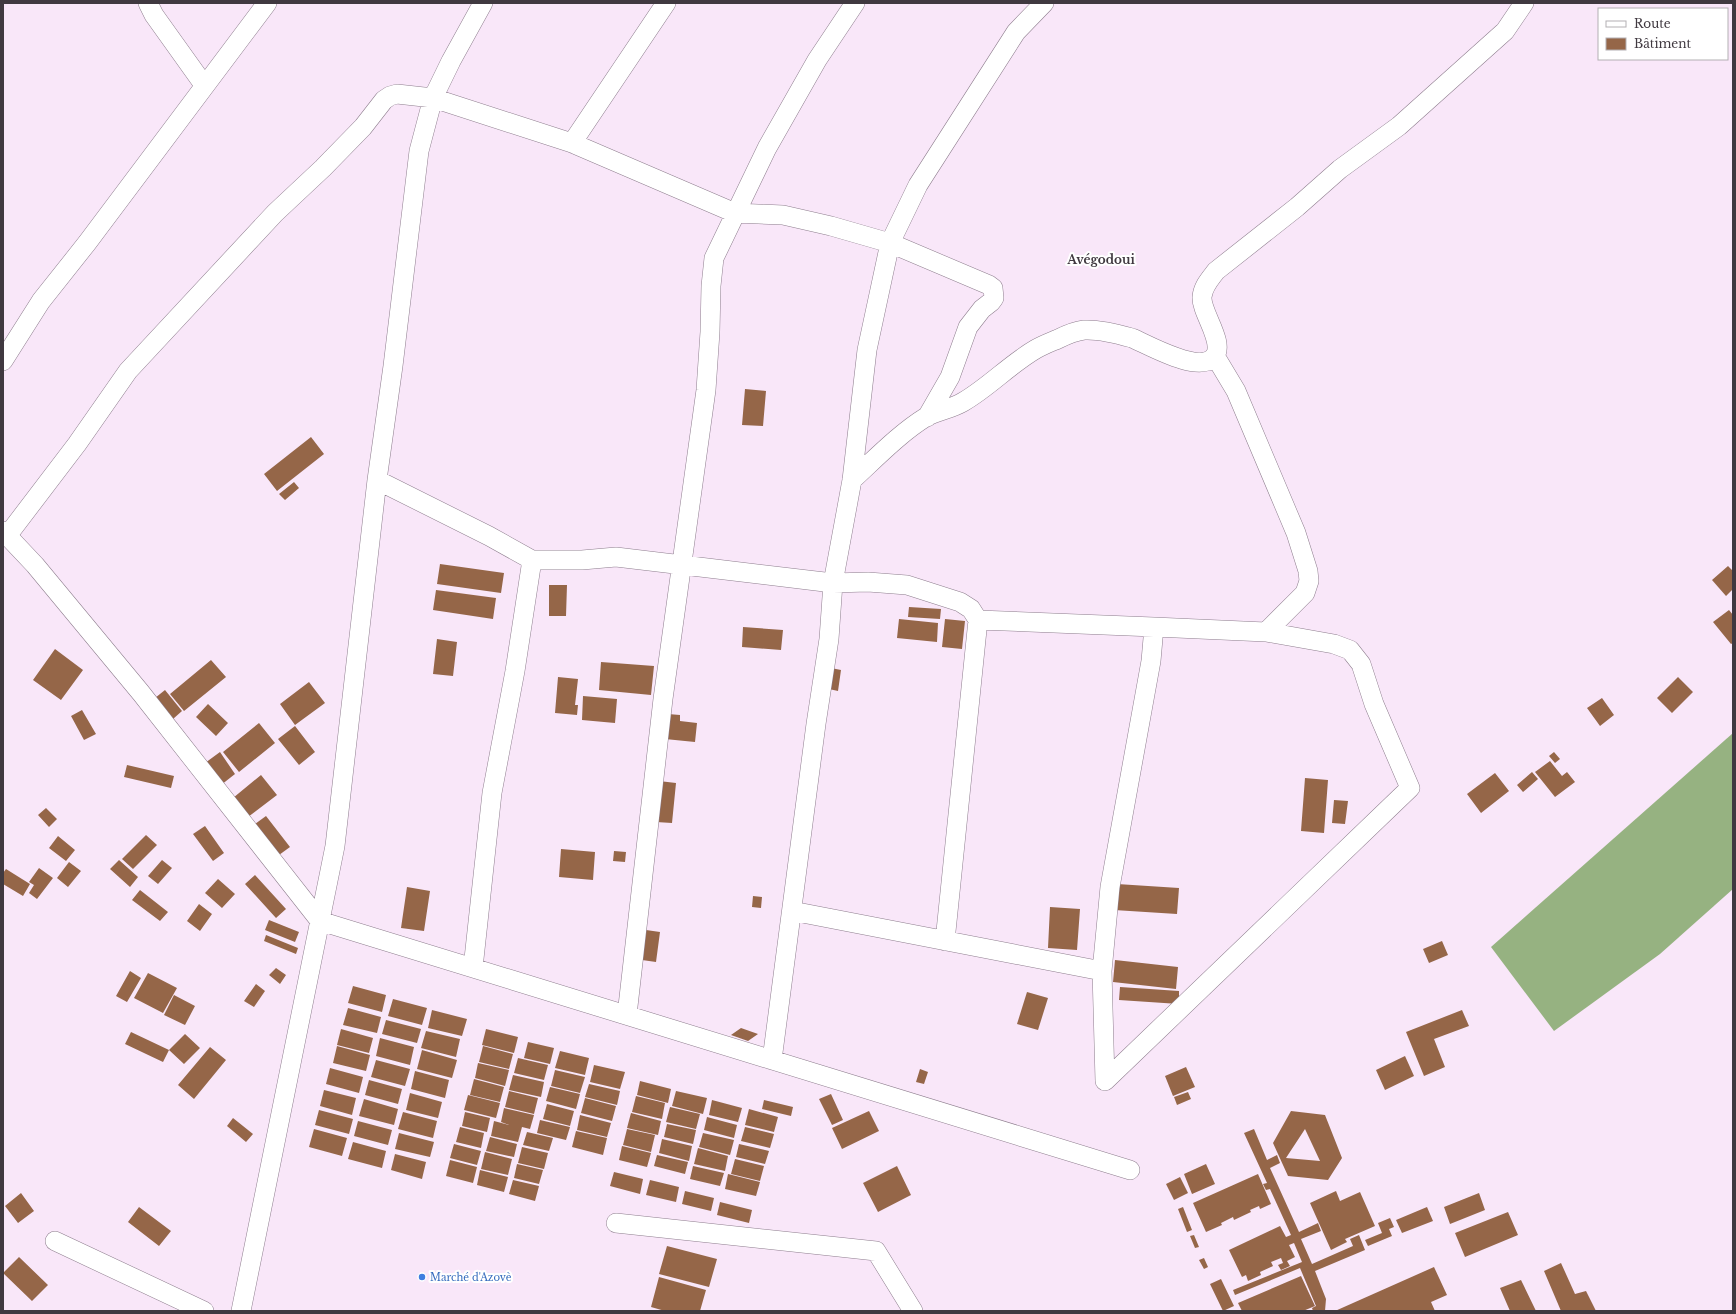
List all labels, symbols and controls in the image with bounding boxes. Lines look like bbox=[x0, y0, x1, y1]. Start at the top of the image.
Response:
legend bbox=[1598, 8, 1728, 60]
text: Route bbox=[1634, 16, 1671, 31]
text: Bâtiment bbox=[1634, 36, 1692, 51]
district label: Avégodoui bbox=[1066, 252, 1135, 267]
place label: Marché d'Azovè bbox=[430, 1271, 512, 1284]
marker: Marché d'Azovè bbox=[417, 1272, 427, 1282]

